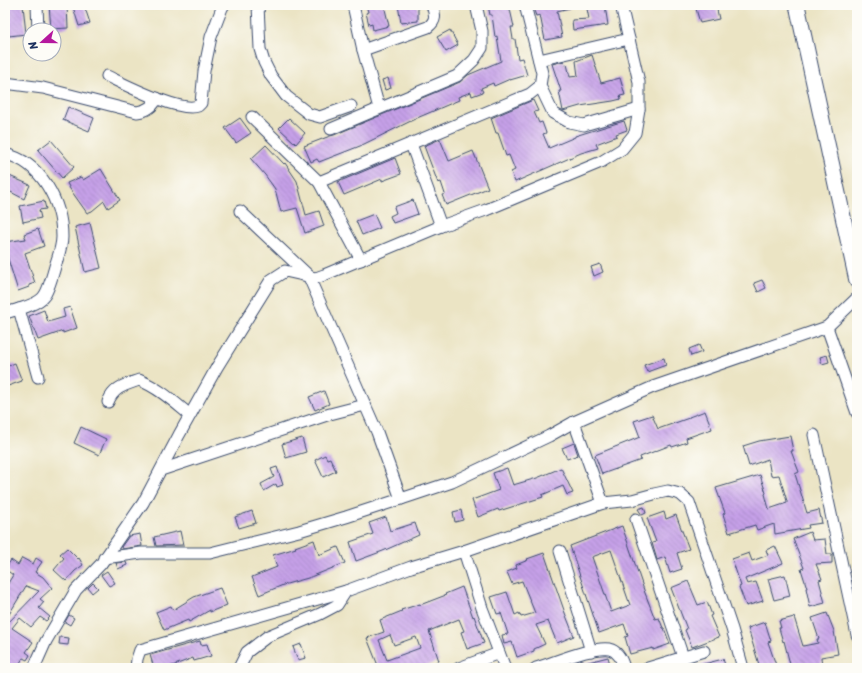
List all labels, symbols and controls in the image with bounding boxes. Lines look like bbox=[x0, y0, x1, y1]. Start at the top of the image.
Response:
north arrow bbox=[22, 22, 62, 62]
text: N bbox=[23, 38, 44, 53]

